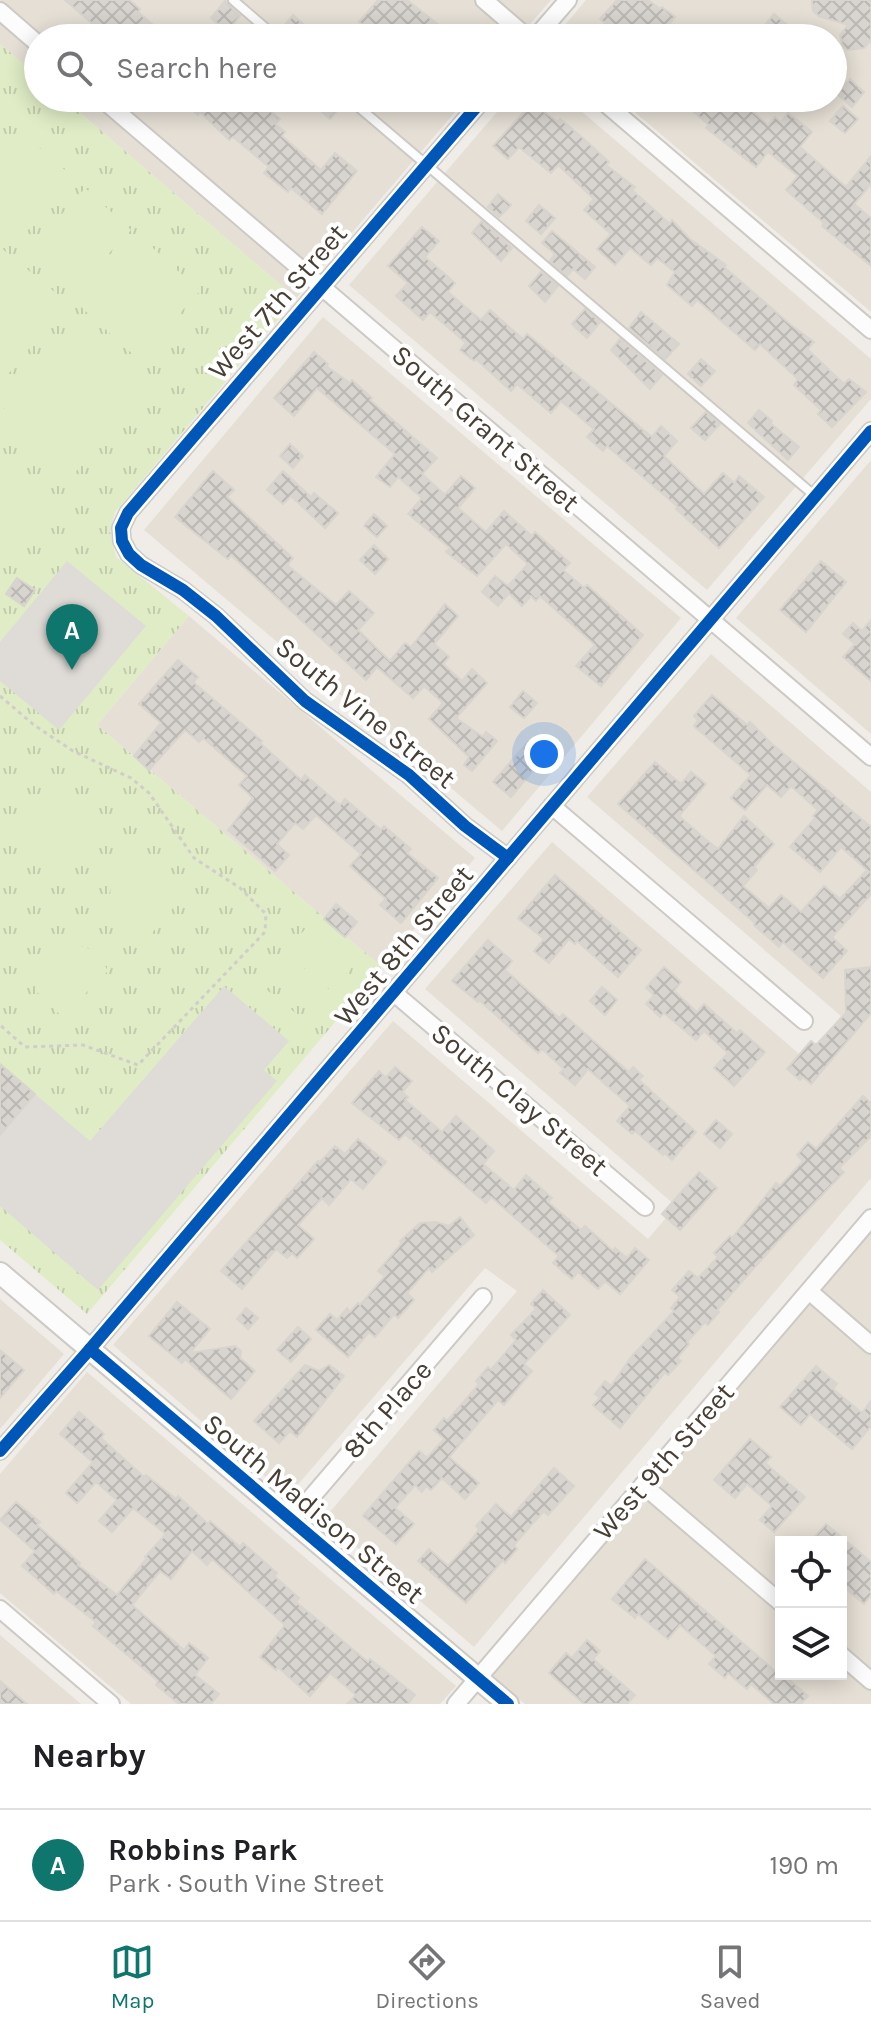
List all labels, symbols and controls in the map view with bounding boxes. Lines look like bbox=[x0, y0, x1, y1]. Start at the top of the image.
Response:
search box bbox=[24, 24, 847, 112]
icon: search bbox=[52, 46, 96, 90]
text: Search here bbox=[116, 50, 277, 86]
street label: West 7th Street bbox=[201, 217, 354, 386]
street label: South Grant Street bbox=[385, 338, 586, 519]
pin: A bbox=[46, 604, 98, 670]
street label: South Vine Street bbox=[269, 630, 462, 795]
your location bbox=[524, 734, 564, 774]
street label: West 8th Street bbox=[327, 859, 480, 1032]
street label: South Clay Street bbox=[425, 1016, 615, 1183]
street label: 8th Place bbox=[336, 1354, 439, 1465]
street label: West 9th Street bbox=[586, 1376, 741, 1547]
street label: South Madison Street bbox=[197, 1406, 431, 1610]
map controls bbox=[775, 1536, 847, 1680]
button: locate bbox=[775, 1536, 847, 1608]
button: layers bbox=[775, 1608, 847, 1680]
text: Nearby bbox=[32, 1736, 146, 1776]
text: Robbins Park bbox=[108, 1832, 298, 1868]
text: A bbox=[50, 1850, 66, 1881]
text: 190 m bbox=[769, 1850, 839, 1881]
text: Park · South Vine Street bbox=[108, 1868, 384, 1899]
tab: Map bbox=[110, 1940, 154, 2014]
tab: Directions bbox=[375, 1940, 479, 2014]
tab: Saved bbox=[700, 1940, 761, 2014]

